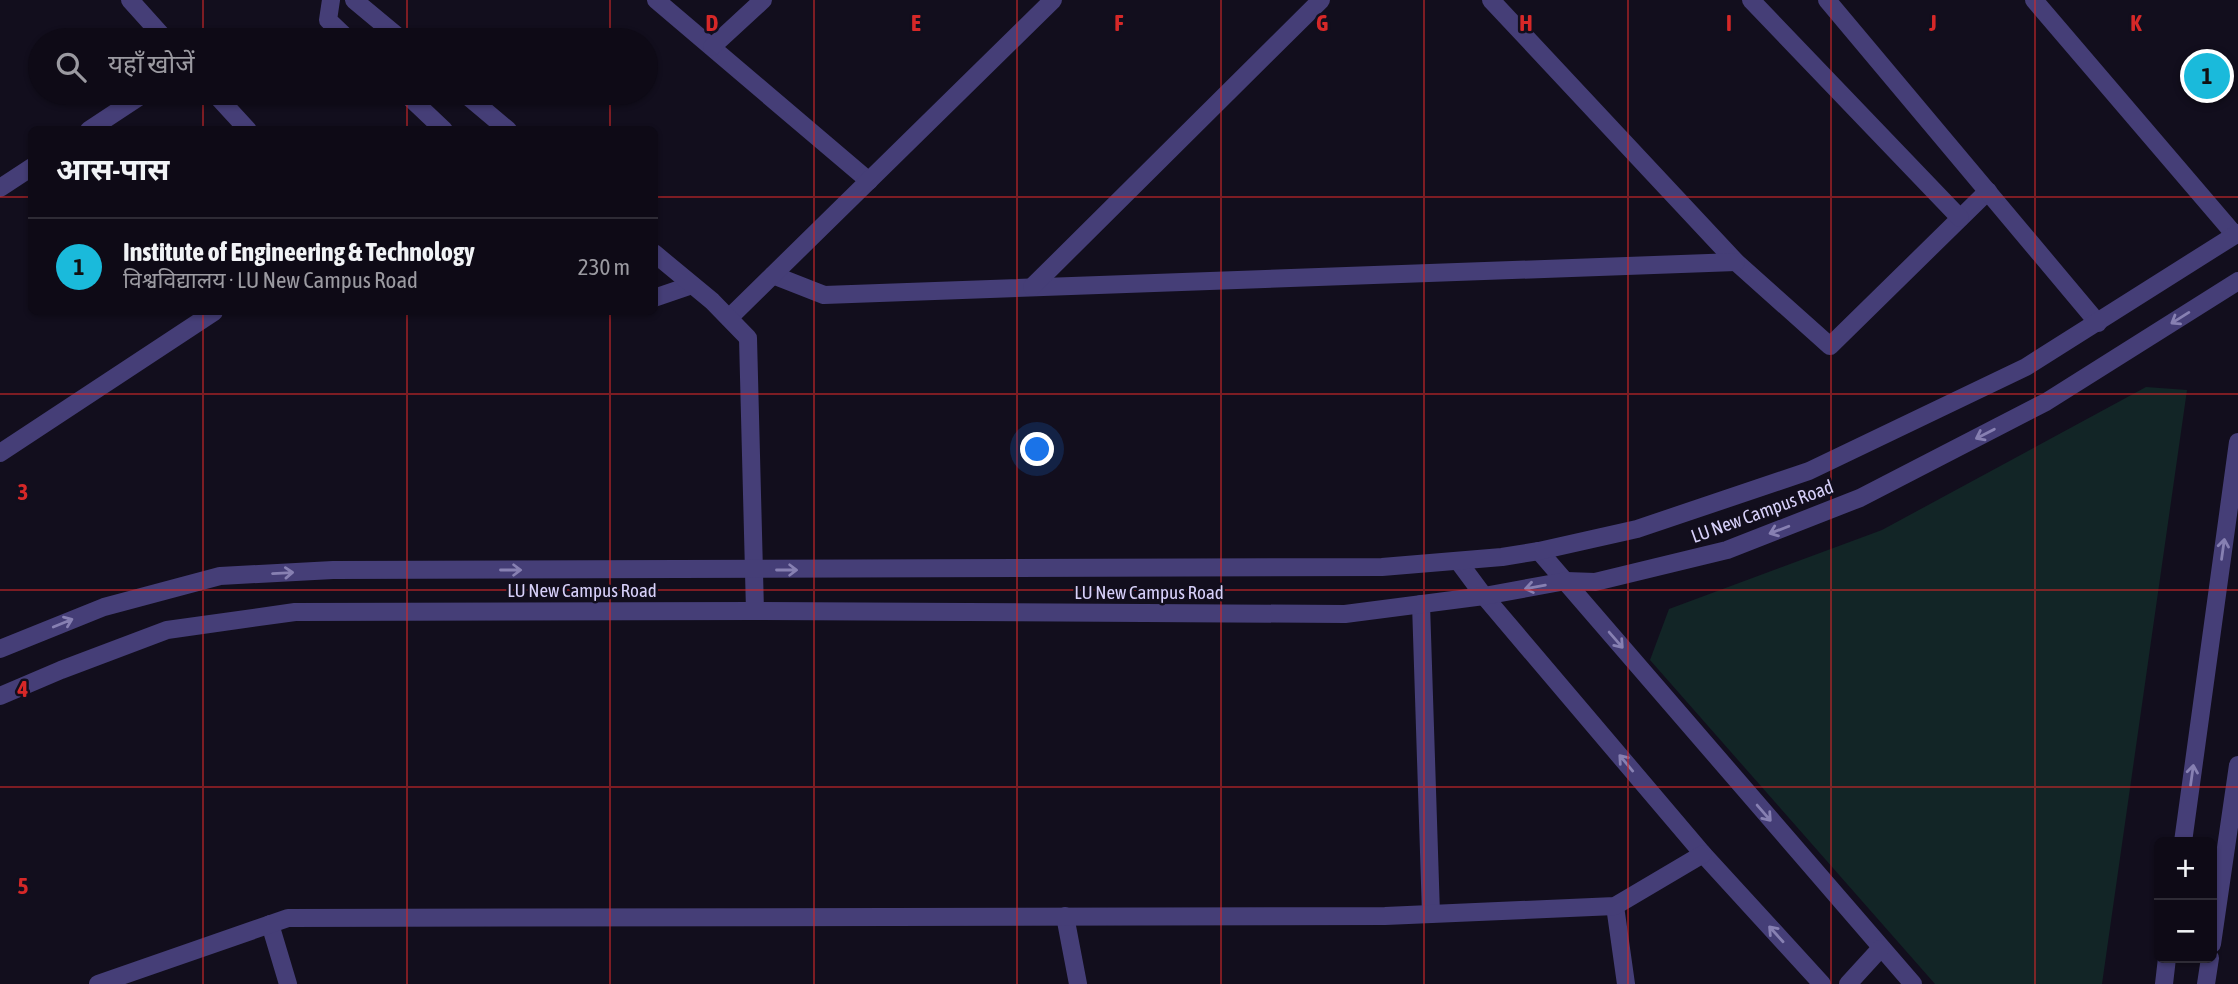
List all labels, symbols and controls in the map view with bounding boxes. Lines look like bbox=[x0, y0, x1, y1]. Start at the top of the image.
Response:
text: D bbox=[706, 10, 719, 36]
text: E bbox=[911, 10, 921, 36]
text: F bbox=[1114, 10, 1124, 36]
text: G bbox=[1316, 10, 1328, 36]
text: H bbox=[1519, 10, 1533, 36]
text: I bbox=[1726, 10, 1732, 36]
text: J bbox=[1928, 10, 1937, 36]
text: K bbox=[2130, 10, 2142, 36]
search box bbox=[28, 28, 658, 105]
icon: search bbox=[52, 48, 90, 86]
text: यहाँ खोजें bbox=[108, 49, 194, 79]
pin: 1 bbox=[2184, 50, 2230, 102]
text: आस-पास bbox=[56, 152, 169, 186]
text: Institute of Engineering & Technology bbox=[123, 237, 475, 267]
text: 1 bbox=[74, 254, 84, 280]
text: 230 m bbox=[578, 254, 630, 280]
text: विश्वविद्यालय · LU New Campus Road bbox=[123, 267, 418, 293]
one-way arrow bbox=[2171, 311, 2191, 325]
one-way arrow bbox=[1975, 427, 1996, 441]
your location bbox=[1020, 432, 1054, 466]
street label: LU New Campus Road bbox=[1688, 475, 1836, 547]
text: 3 bbox=[18, 479, 28, 505]
one-way arrow bbox=[1769, 524, 1790, 537]
one-way arrow bbox=[2217, 538, 2230, 561]
one-way arrow bbox=[499, 563, 522, 577]
one-way arrow bbox=[776, 563, 799, 577]
one-way arrow bbox=[272, 566, 295, 579]
street label: LU New Campus Road bbox=[507, 579, 657, 601]
street label: LU New Campus Road bbox=[1074, 581, 1224, 603]
one-way arrow bbox=[1524, 581, 1547, 594]
one-way arrow bbox=[52, 616, 74, 629]
one-way arrow bbox=[1608, 631, 1624, 649]
text: 4 bbox=[17, 676, 29, 702]
one-way arrow bbox=[1618, 754, 1634, 772]
one-way arrow bbox=[2186, 764, 2199, 786]
one-way arrow bbox=[1756, 804, 1772, 822]
map controls bbox=[2154, 837, 2217, 963]
button: + bbox=[2154, 837, 2217, 900]
text: 5 bbox=[18, 873, 29, 899]
button: − bbox=[2154, 900, 2217, 963]
one-way arrow bbox=[1768, 926, 1785, 943]

